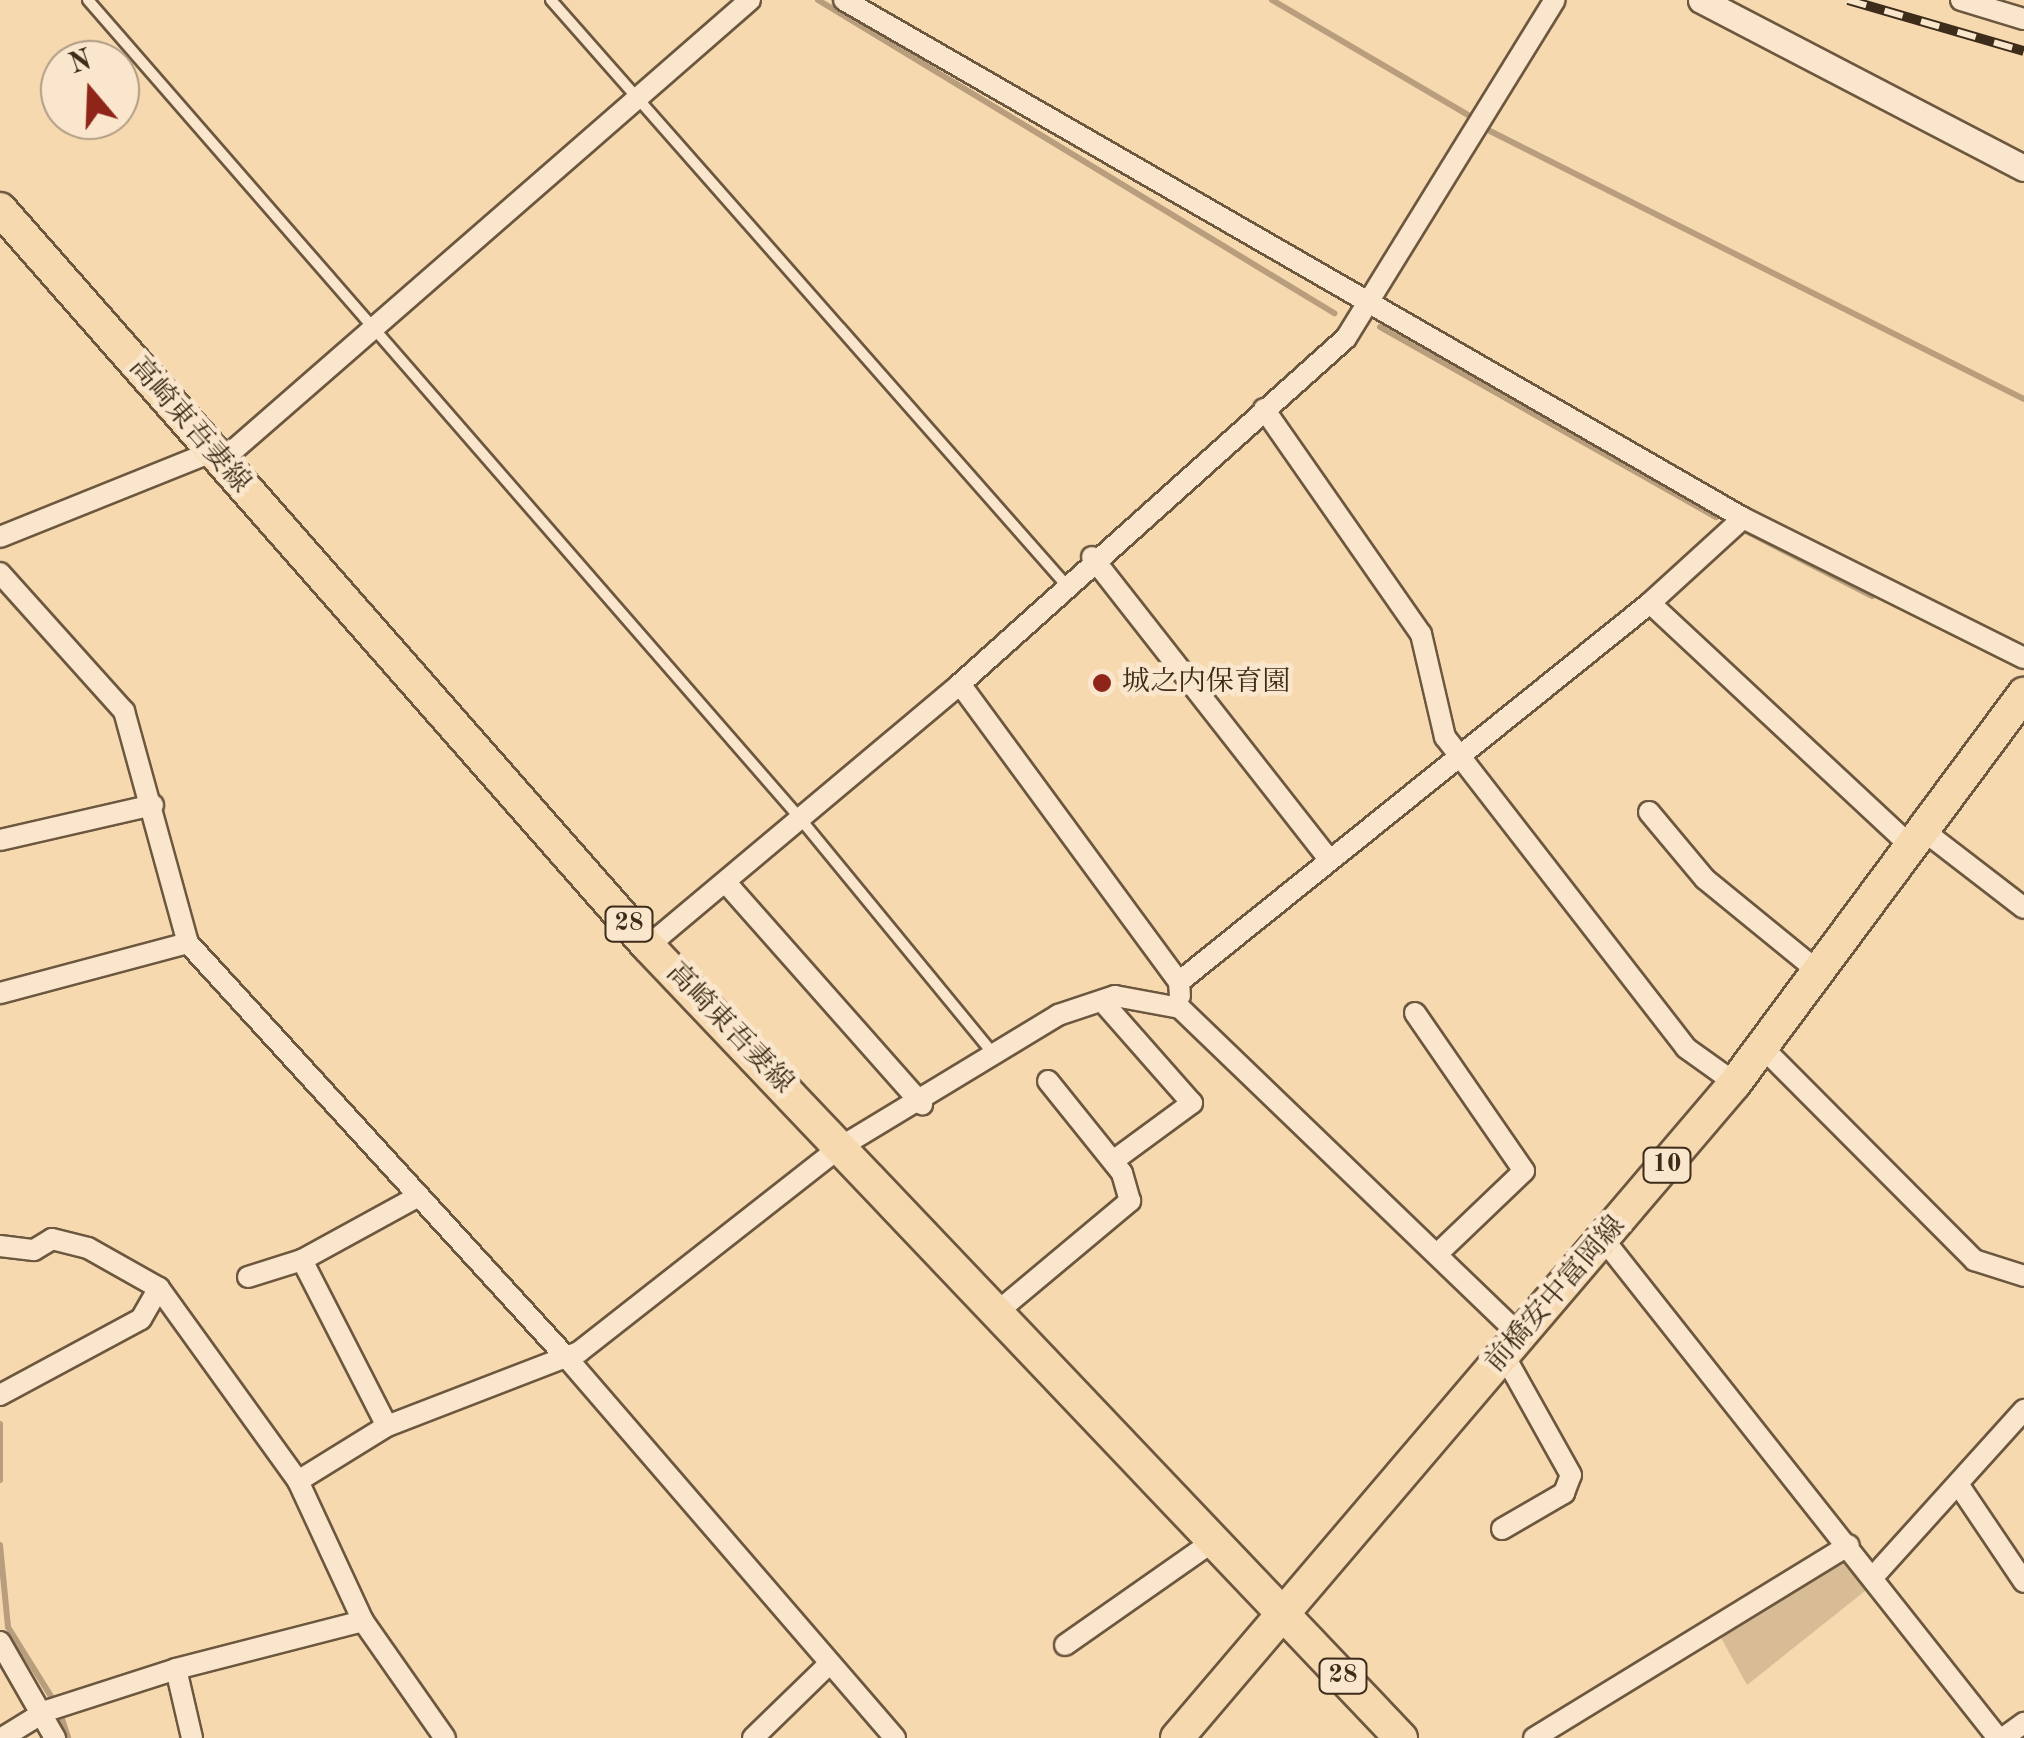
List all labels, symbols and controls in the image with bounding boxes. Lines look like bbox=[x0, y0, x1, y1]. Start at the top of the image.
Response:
north arrow bbox=[40, 40, 140, 140]
text: N bbox=[66, 47, 96, 80]
street label: 高崎東吾妻線 bbox=[121, 352, 257, 500]
place label: 城之内保育園 bbox=[1122, 666, 1290, 700]
marker: 城之内保育園 bbox=[1091, 672, 1113, 694]
road number: 28 bbox=[604, 904, 654, 944]
street label: 高崎東吾妻線 bbox=[659, 957, 799, 1101]
road number: 10 bbox=[1642, 1145, 1692, 1185]
street label: 前橋安中富岡線 bbox=[1479, 1210, 1633, 1380]
road number: 28 bbox=[1318, 1656, 1368, 1696]

